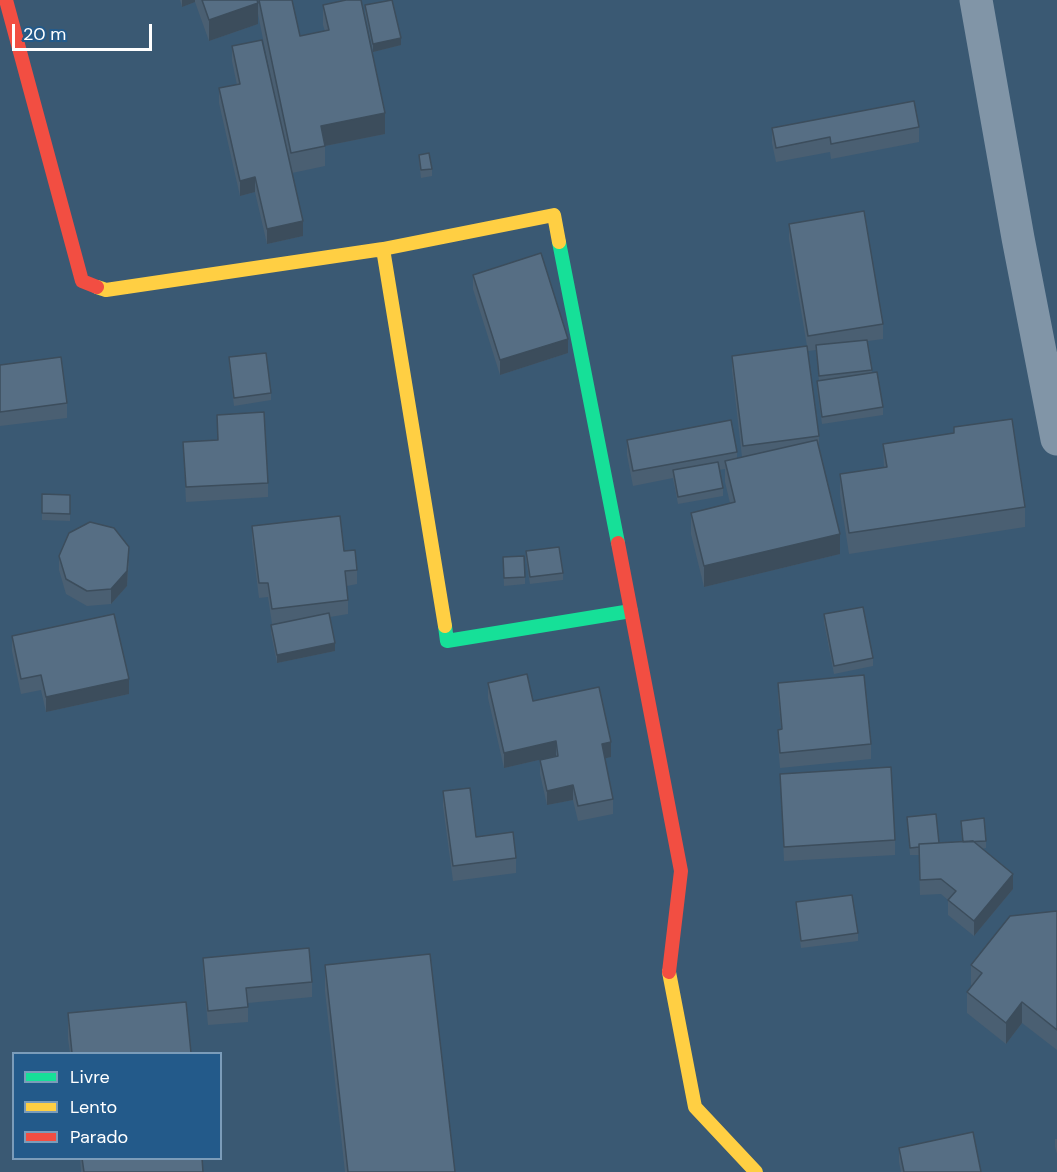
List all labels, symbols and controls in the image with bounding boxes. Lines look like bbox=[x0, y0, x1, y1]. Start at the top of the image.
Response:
scale bar bbox=[15, 12, 154, 50]
text: 20 m bbox=[23, 22, 66, 46]
legend bbox=[12, 1052, 222, 1160]
text: Livre bbox=[70, 1065, 110, 1089]
text: Lento bbox=[70, 1095, 117, 1119]
text: Parado bbox=[70, 1125, 128, 1149]

